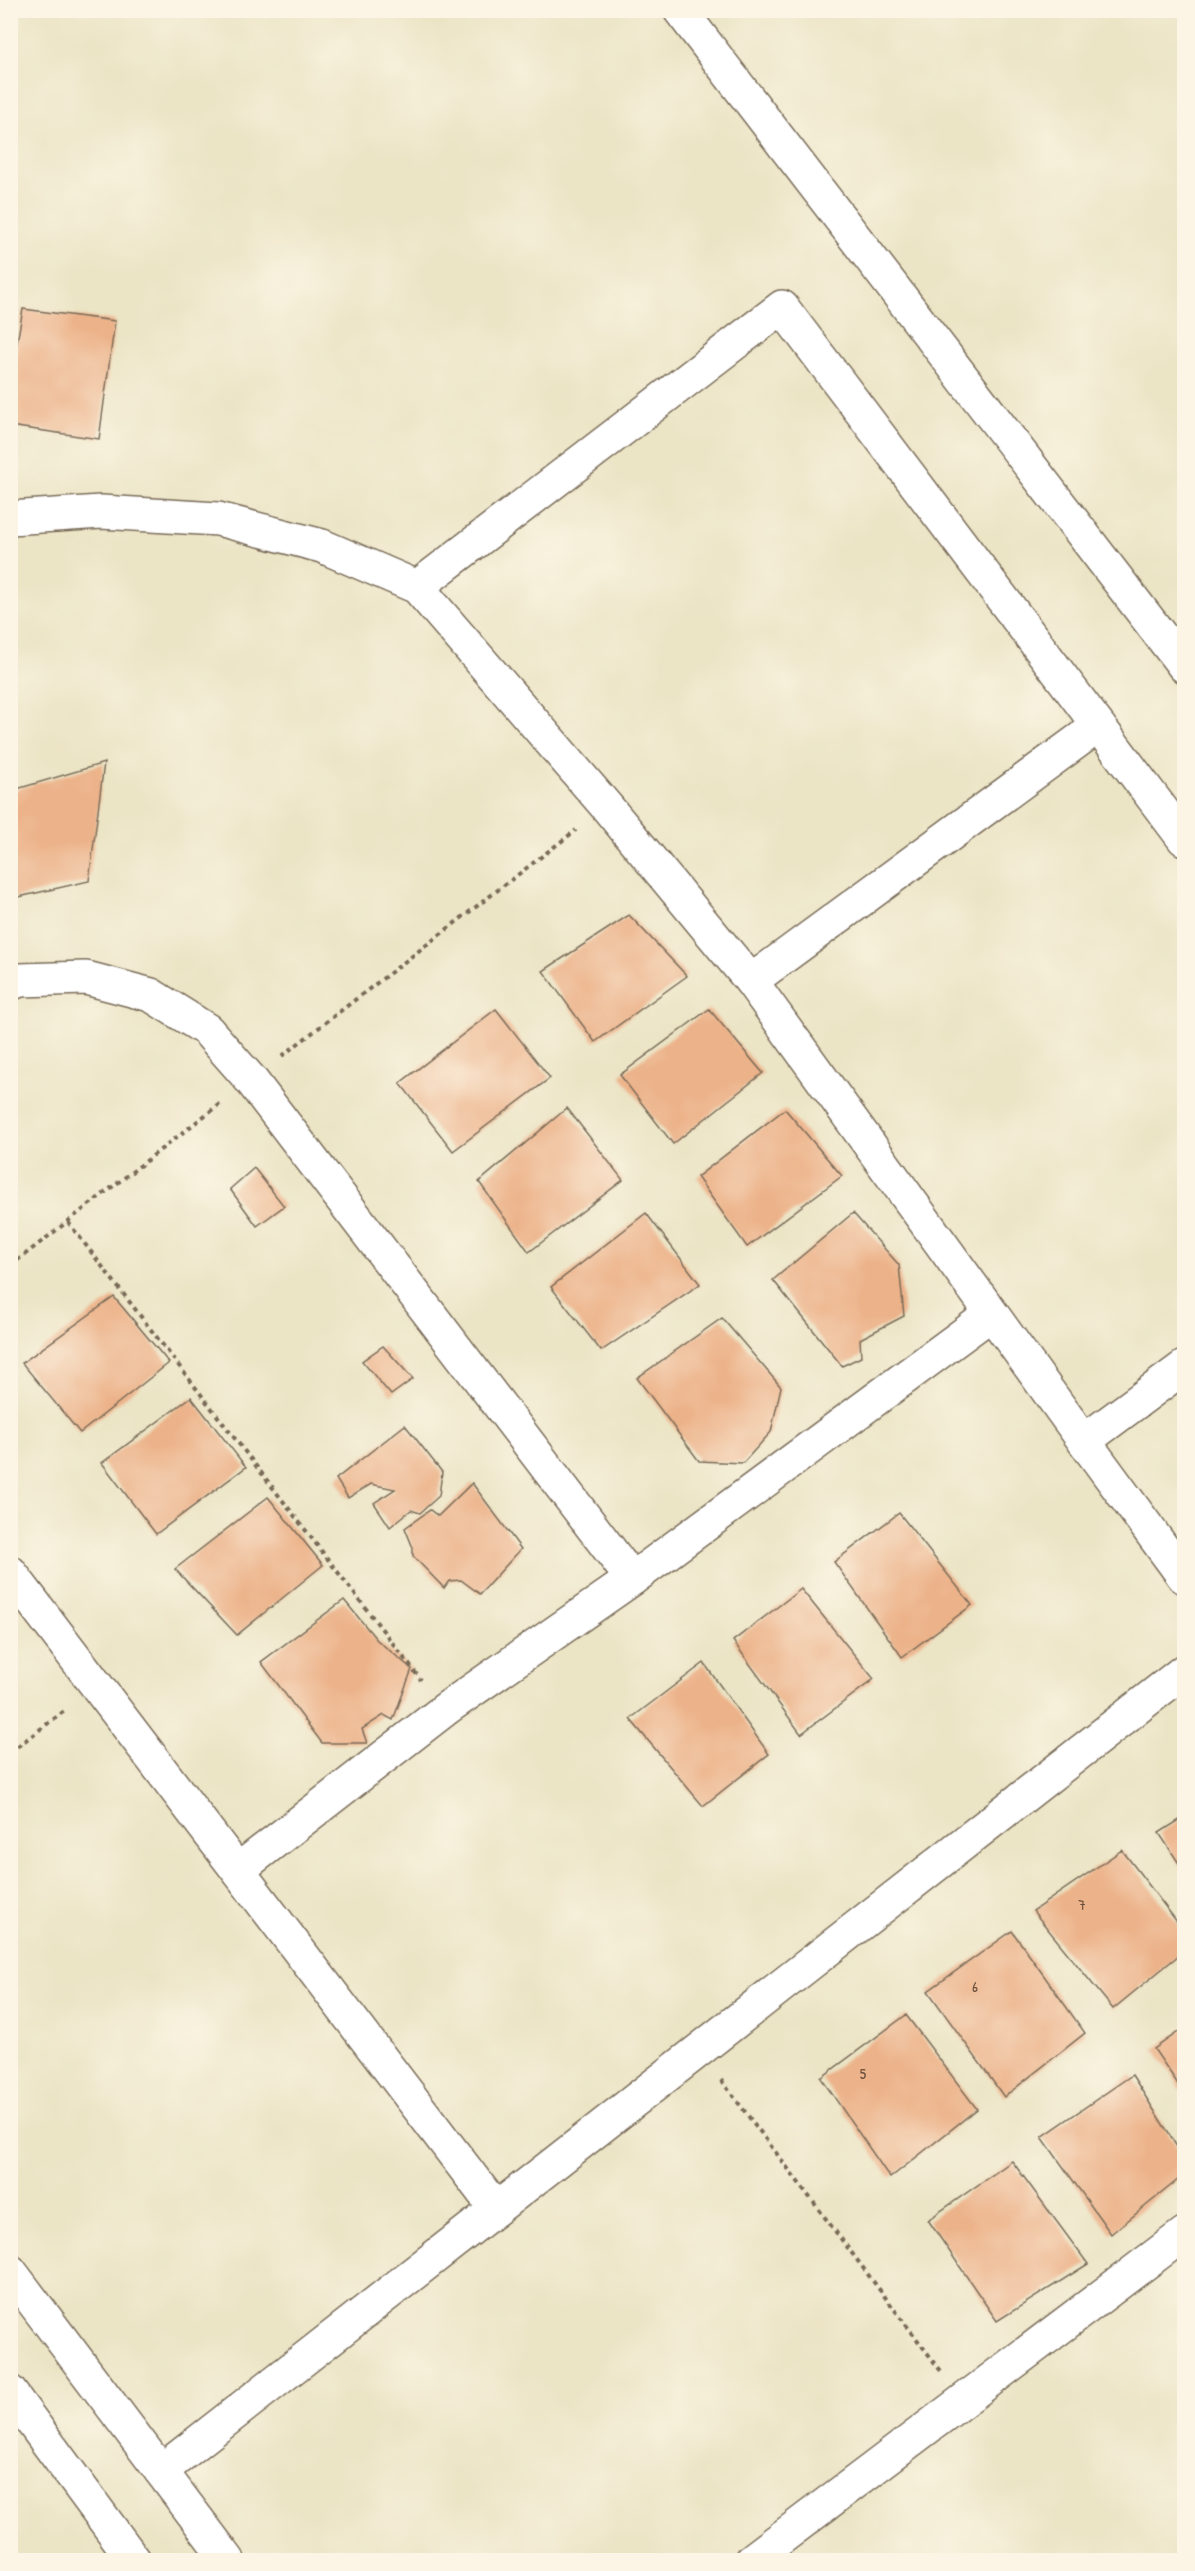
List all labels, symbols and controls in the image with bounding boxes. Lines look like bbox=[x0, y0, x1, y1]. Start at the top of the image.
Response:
house number: 7 bbox=[1078, 1894, 1086, 1915]
house number: 6 bbox=[972, 1976, 978, 1997]
house number: 5 bbox=[860, 2063, 867, 2084]

